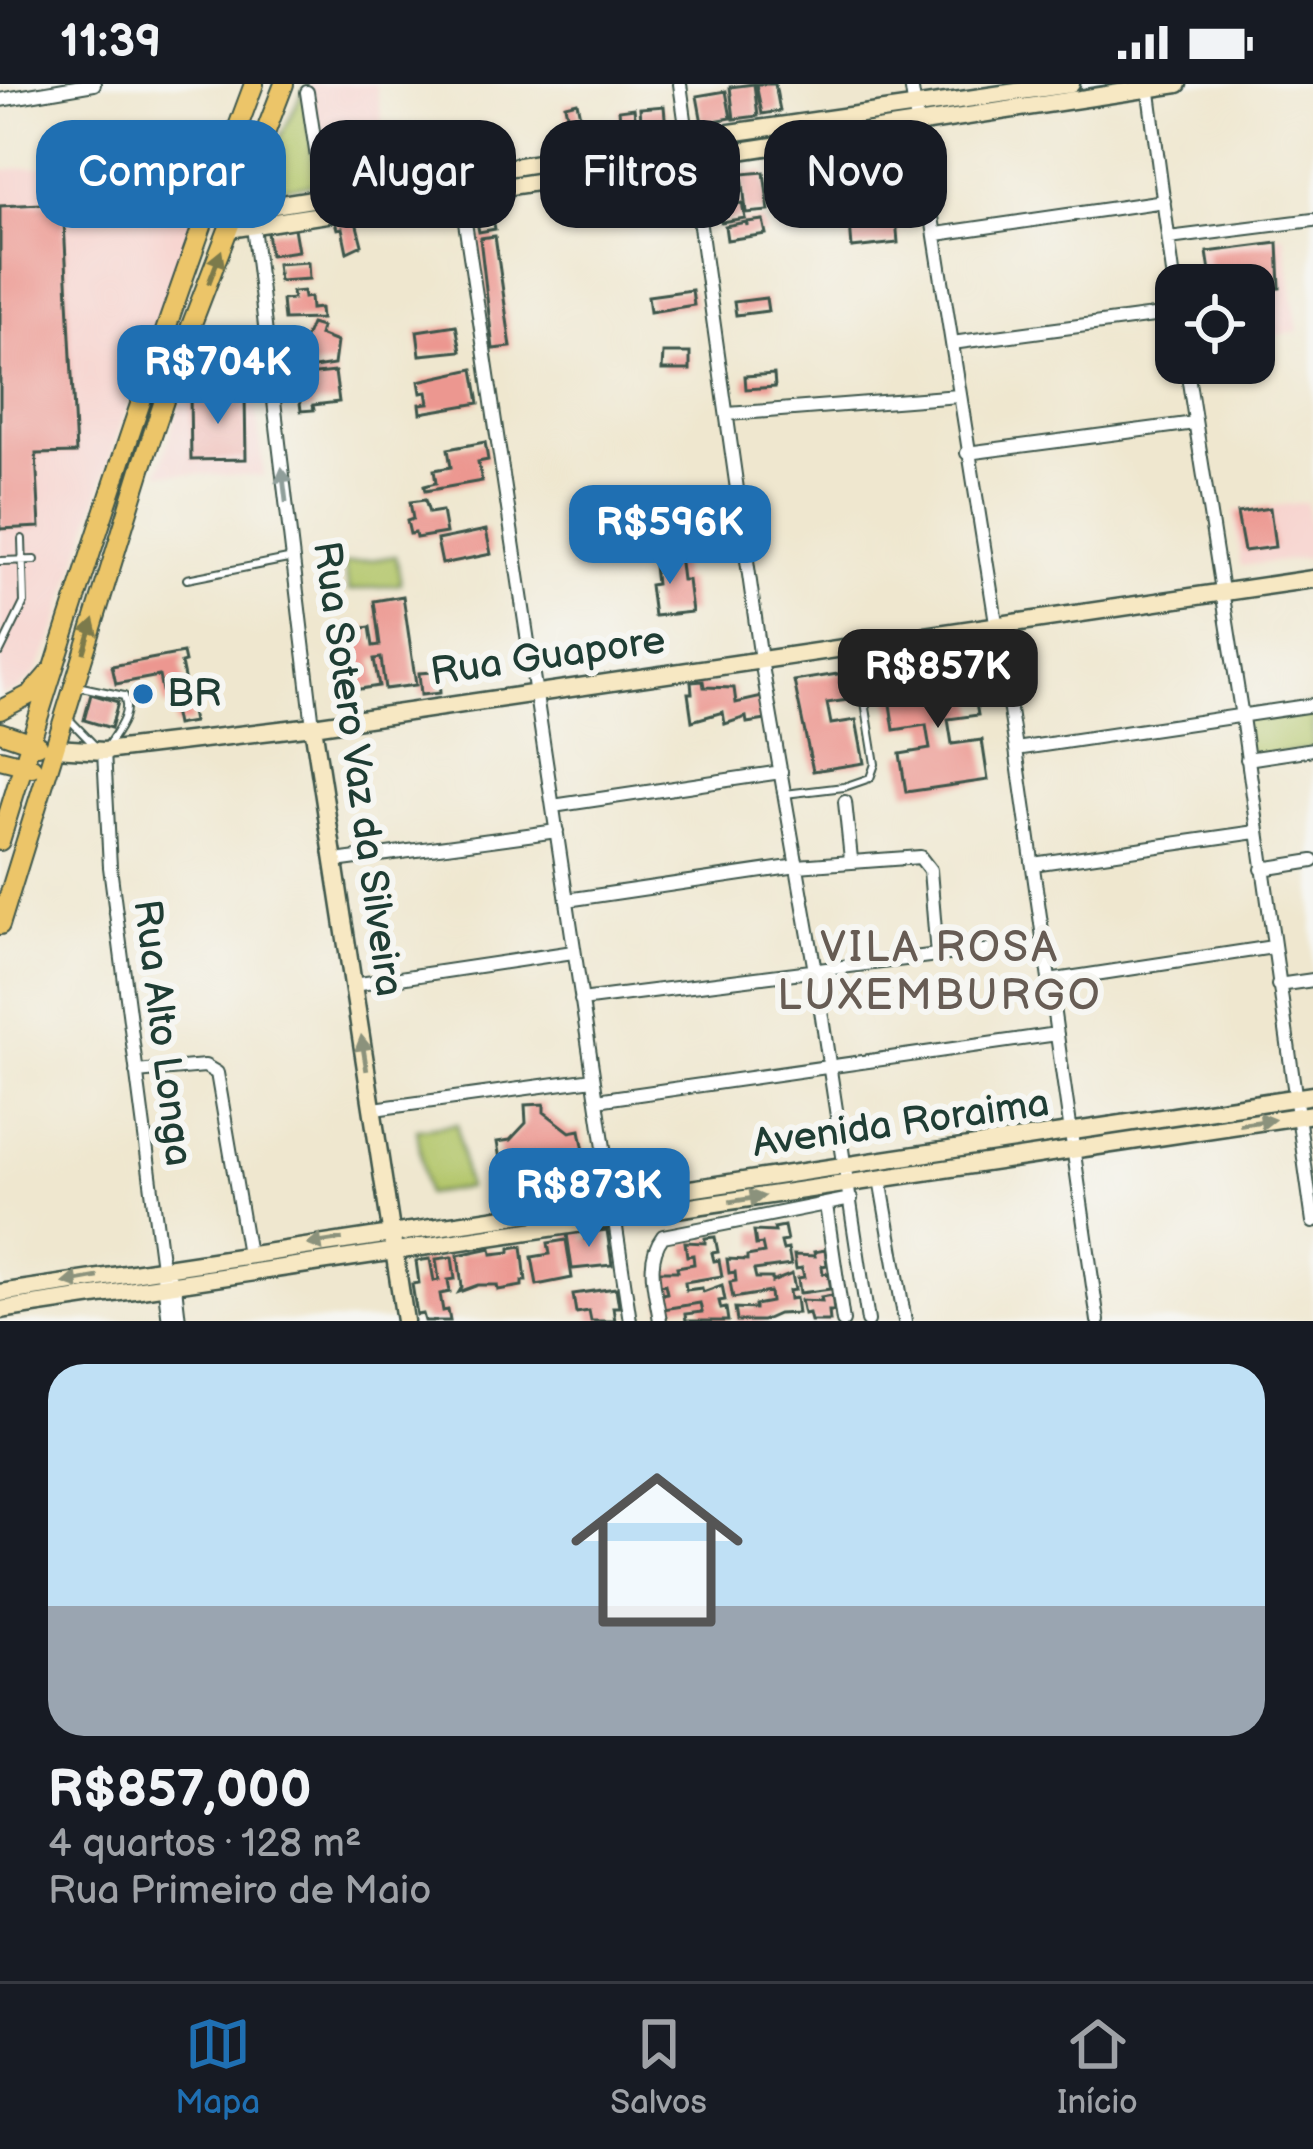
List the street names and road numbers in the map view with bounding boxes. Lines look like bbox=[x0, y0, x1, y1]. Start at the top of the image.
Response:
street label: Rua Sotero Vaz da Silveira bbox=[302, 538, 412, 1000]
street label: Rua Guapore bbox=[428, 617, 668, 697]
street label: Rua Alto Longa bbox=[122, 897, 202, 1169]
street label: Avenida Roraima bbox=[750, 1080, 1052, 1168]

